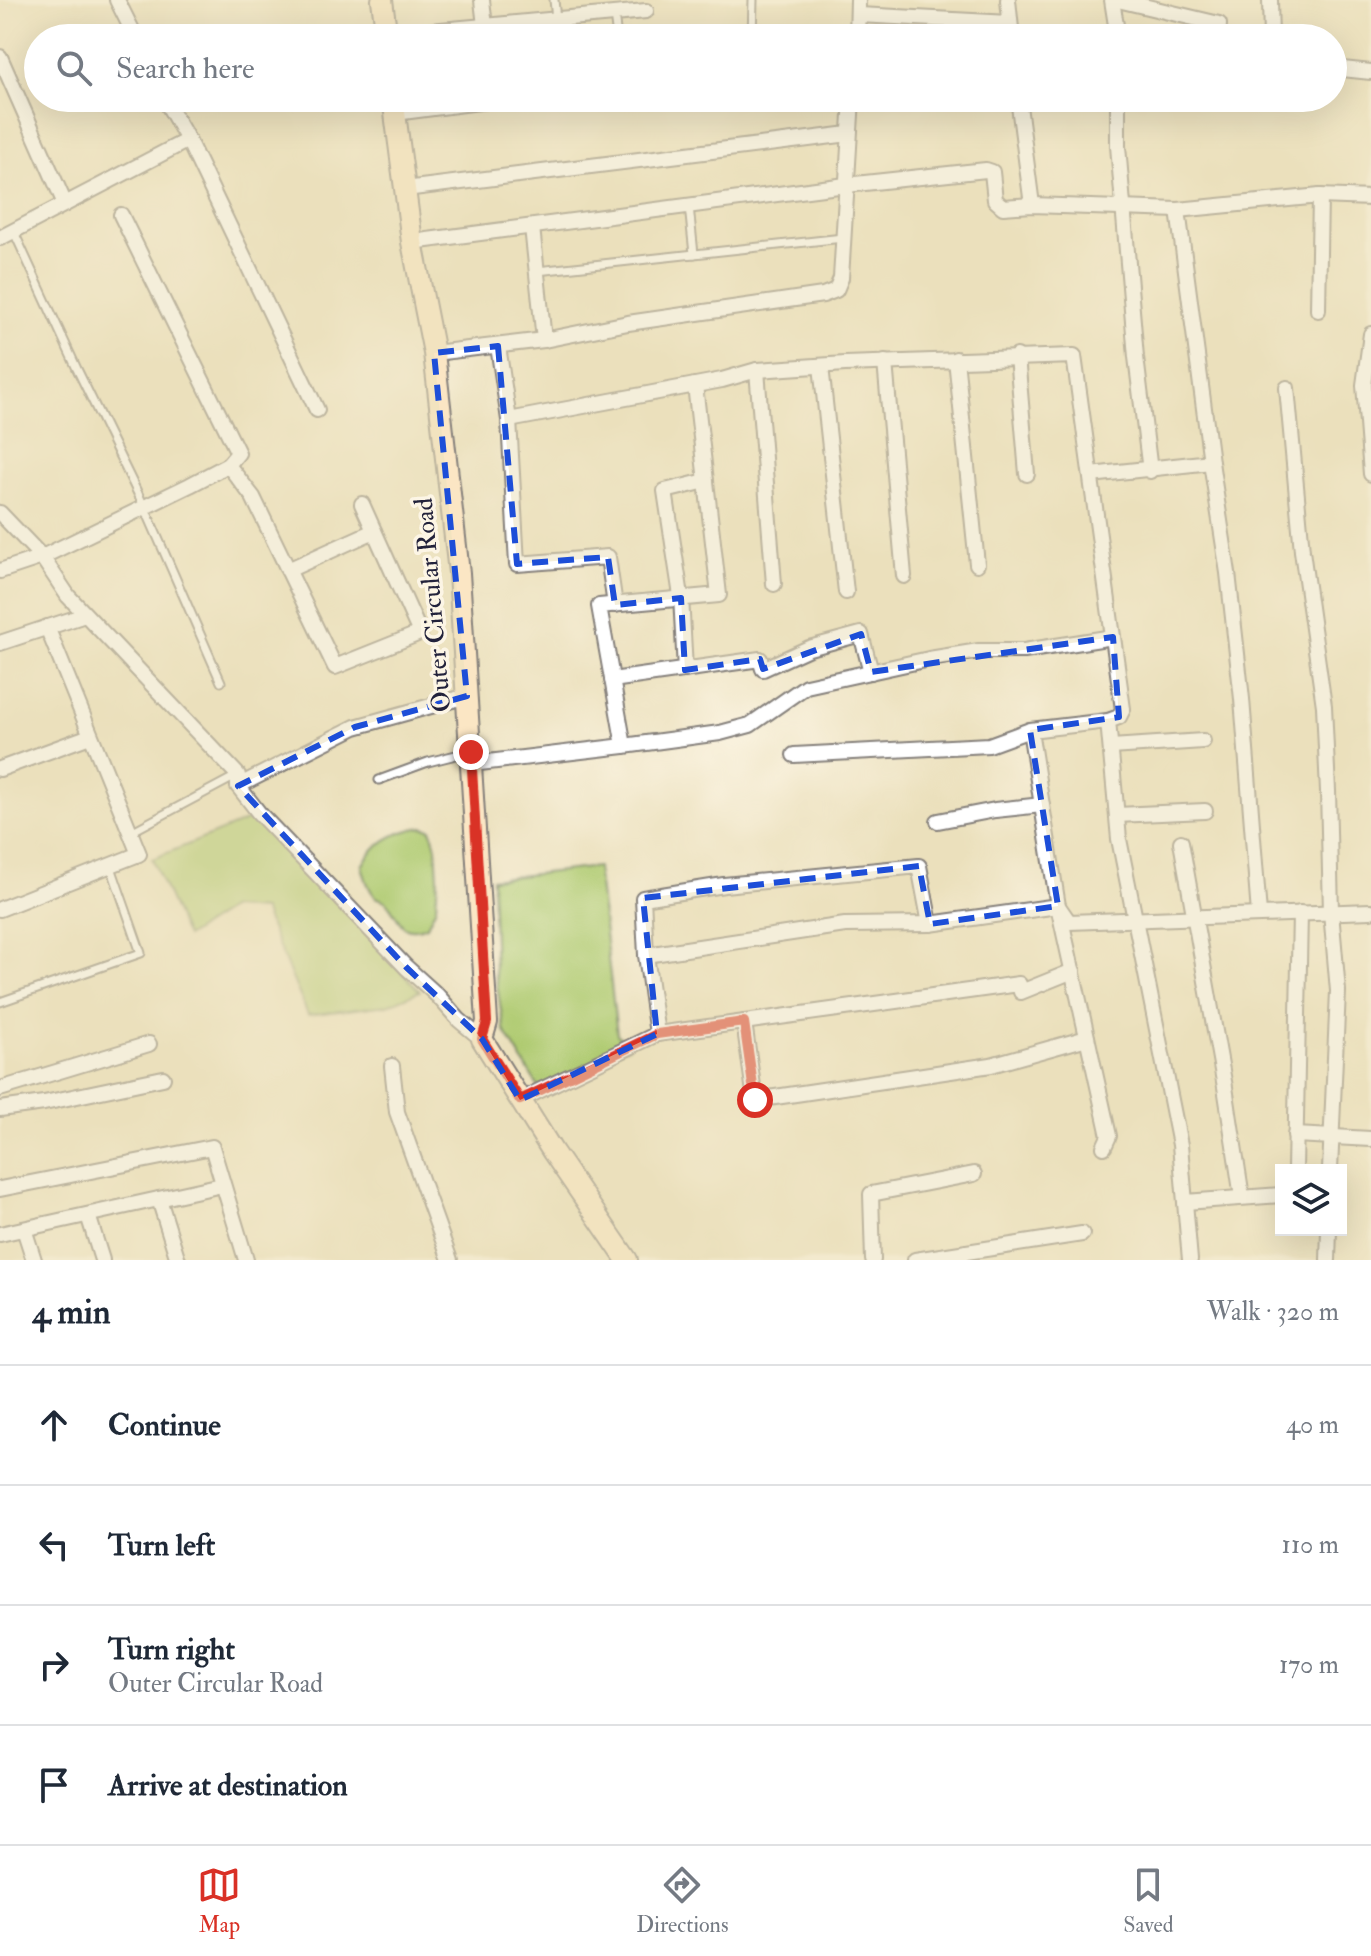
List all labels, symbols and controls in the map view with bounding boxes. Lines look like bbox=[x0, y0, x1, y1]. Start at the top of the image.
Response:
search box bbox=[24, 24, 1347, 112]
icon: search bbox=[52, 46, 96, 90]
text: Search here bbox=[116, 50, 255, 87]
street label: Outer Circular Road bbox=[408, 496, 458, 714]
route end bbox=[453, 734, 489, 770]
route start bbox=[737, 1082, 773, 1118]
map controls bbox=[1275, 1164, 1347, 1236]
button: layers bbox=[1275, 1164, 1347, 1236]
text: 4 min bbox=[32, 1291, 110, 1334]
text: Walk · 320 m bbox=[1207, 1296, 1339, 1328]
icon: ahead bbox=[32, 1403, 76, 1447]
text: Continue bbox=[108, 1407, 221, 1444]
text: 40 m bbox=[1286, 1409, 1339, 1441]
icon: left bbox=[32, 1523, 76, 1567]
text: Turn left bbox=[108, 1527, 215, 1564]
text: 110 m bbox=[1282, 1529, 1339, 1561]
text: Turn right bbox=[108, 1631, 235, 1668]
icon: right bbox=[32, 1643, 76, 1687]
text: 170 m bbox=[1279, 1649, 1339, 1681]
text: Outer Circular Road bbox=[108, 1668, 323, 1700]
icon: arrive bbox=[32, 1763, 76, 1807]
text: Arrive at destination bbox=[108, 1767, 348, 1804]
tab: Map bbox=[197, 1863, 241, 1939]
tab: Directions bbox=[636, 1863, 729, 1939]
tab: Saved bbox=[1123, 1863, 1174, 1939]

